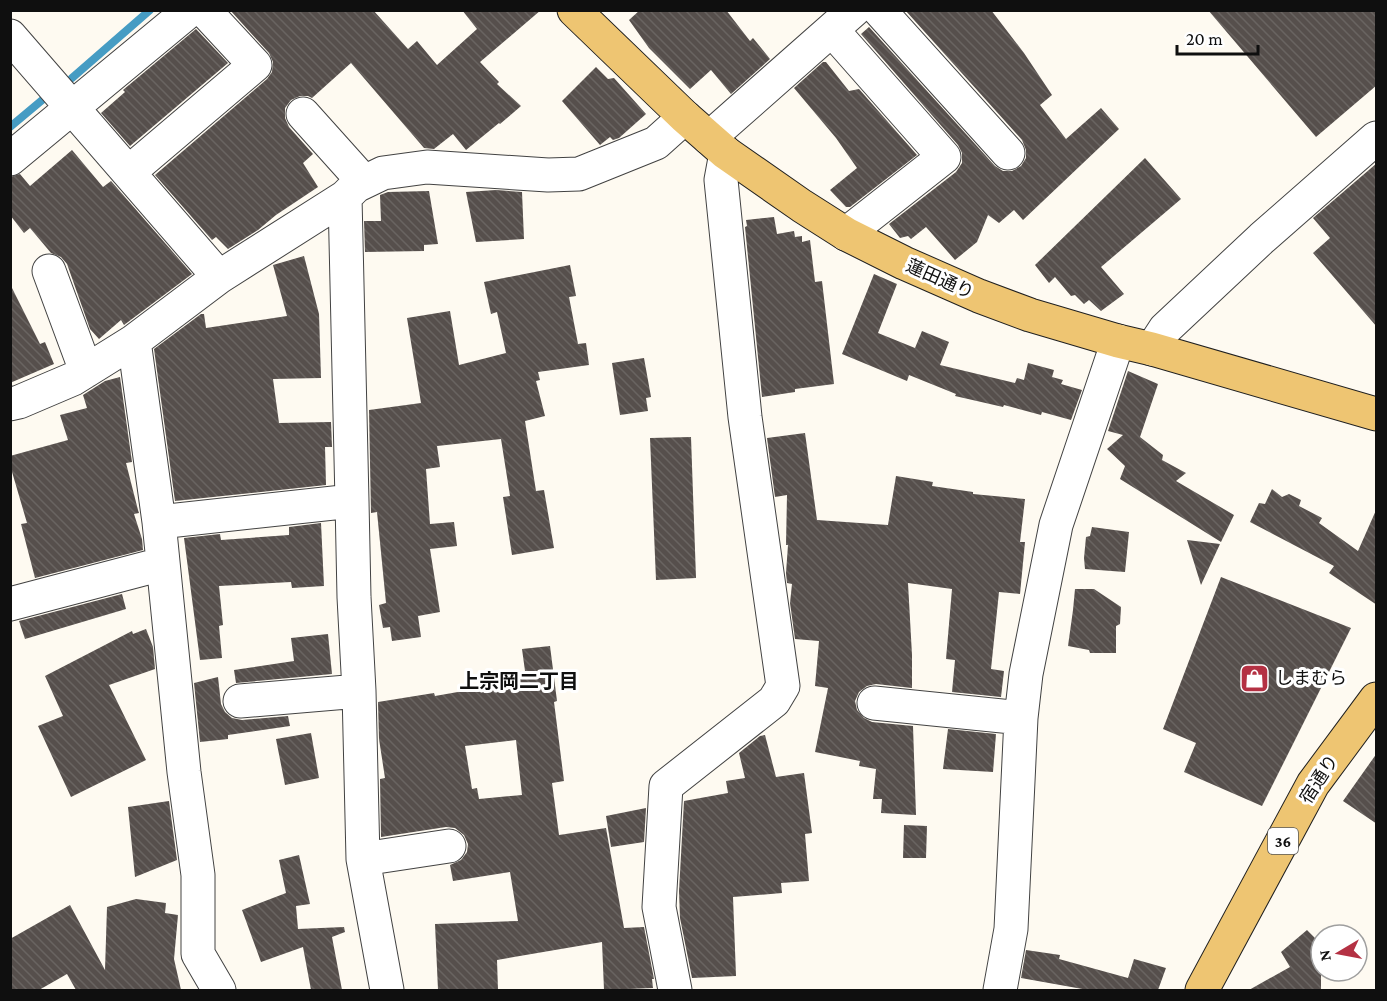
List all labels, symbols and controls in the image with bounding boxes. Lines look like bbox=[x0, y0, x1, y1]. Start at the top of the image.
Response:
scale bar bbox=[1177, 18, 1258, 56]
text: 20 m bbox=[1186, 29, 1223, 49]
street label: 蓮田通り bbox=[903, 255, 977, 303]
shop icon: しまむら bbox=[1238, 662, 1270, 694]
place label: しまむら bbox=[1275, 668, 1347, 688]
district label: 上宗岡二丁目 bbox=[459, 670, 579, 692]
street label: 宿通り bbox=[1296, 751, 1342, 807]
road number: 36 bbox=[1268, 828, 1298, 854]
north arrow bbox=[1309, 923, 1369, 983]
text: N bbox=[1315, 949, 1334, 962]

